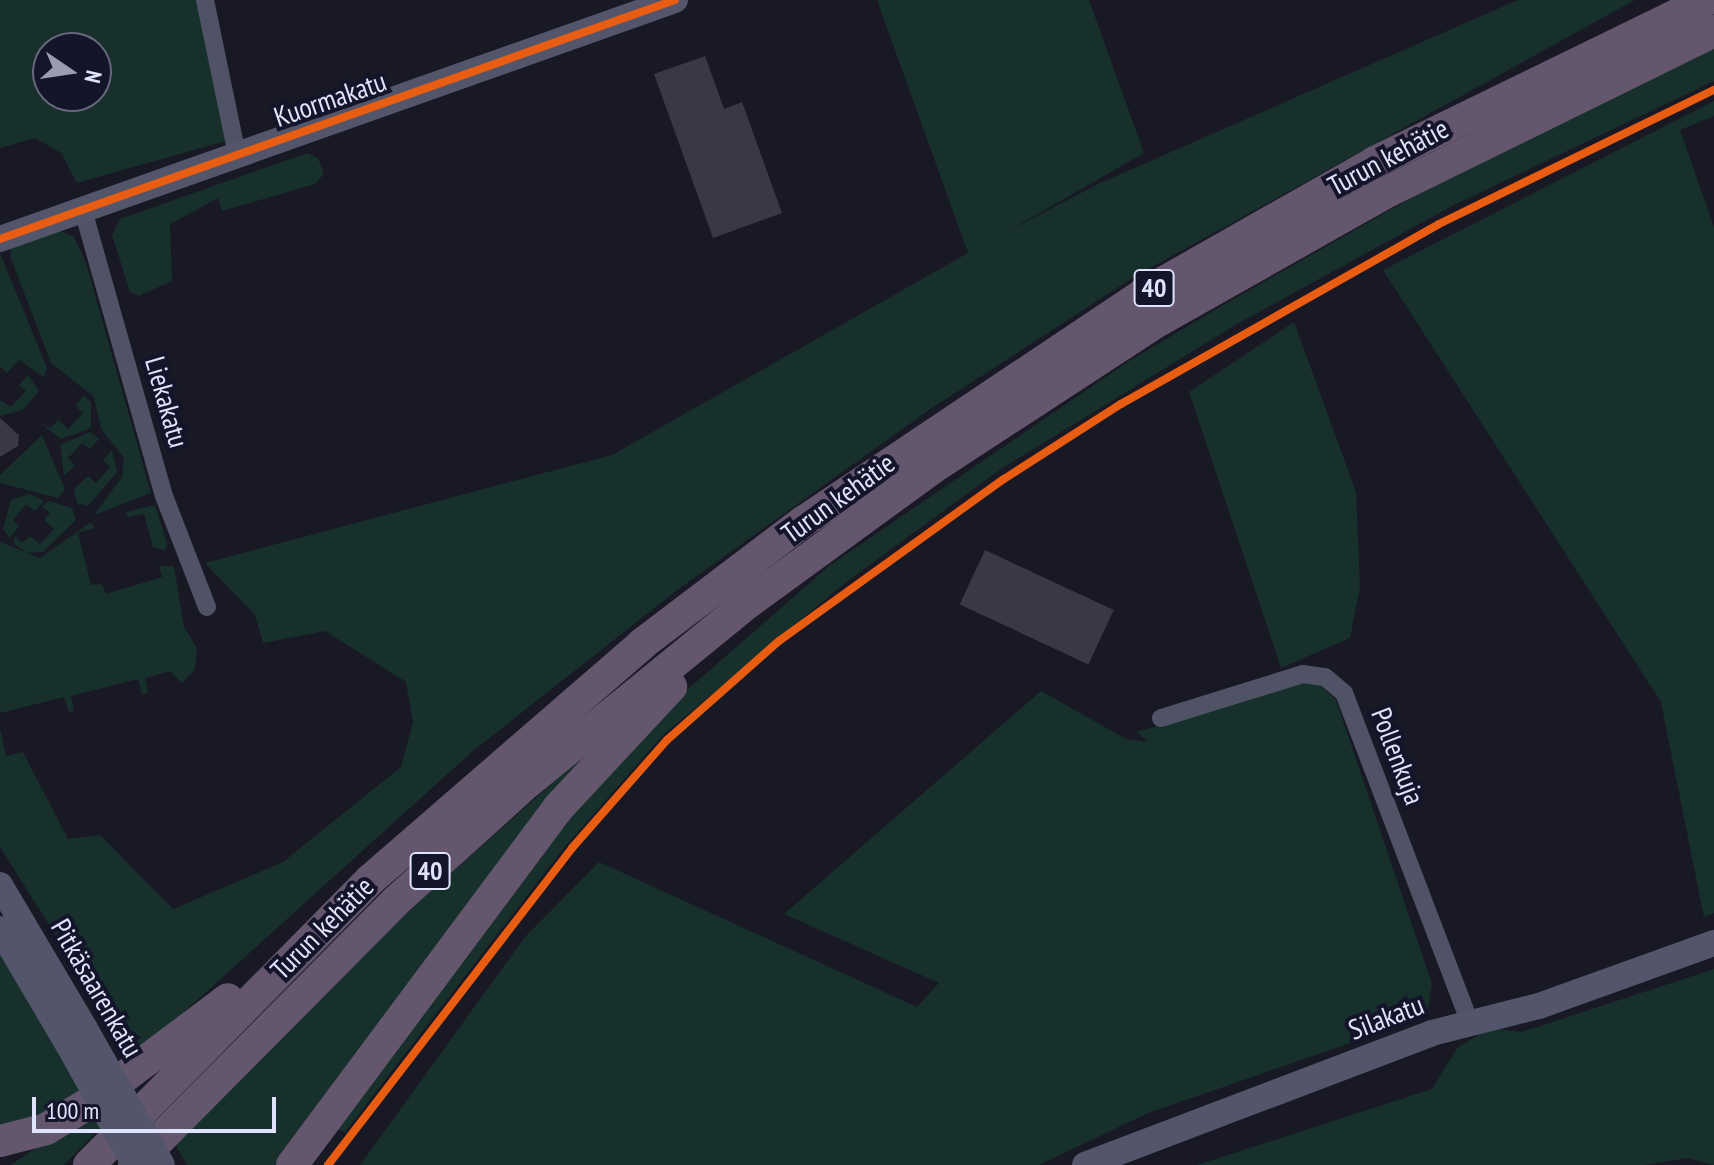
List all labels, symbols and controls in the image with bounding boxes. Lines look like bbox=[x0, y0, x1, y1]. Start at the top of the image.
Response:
north arrow bbox=[32, 32, 112, 112]
street label: Kuormakatu bbox=[269, 64, 391, 134]
text: N bbox=[78, 68, 108, 86]
street label: Turun kehätie bbox=[1322, 111, 1454, 203]
road number: 40 bbox=[1132, 266, 1176, 310]
street label: Liekakatu bbox=[138, 353, 196, 451]
street label: Turun kehätie bbox=[775, 446, 901, 550]
street label: Pollenkuja bbox=[1364, 703, 1432, 809]
road number: 40 bbox=[408, 849, 452, 893]
street label: Turun kehätie bbox=[264, 870, 380, 986]
street label: Pitkäsaarenkatu bbox=[44, 913, 150, 1063]
street label: Silakatu bbox=[1344, 987, 1428, 1047]
scale bar bbox=[36, 1081, 280, 1131]
text: 100 m bbox=[46, 1095, 99, 1126]

